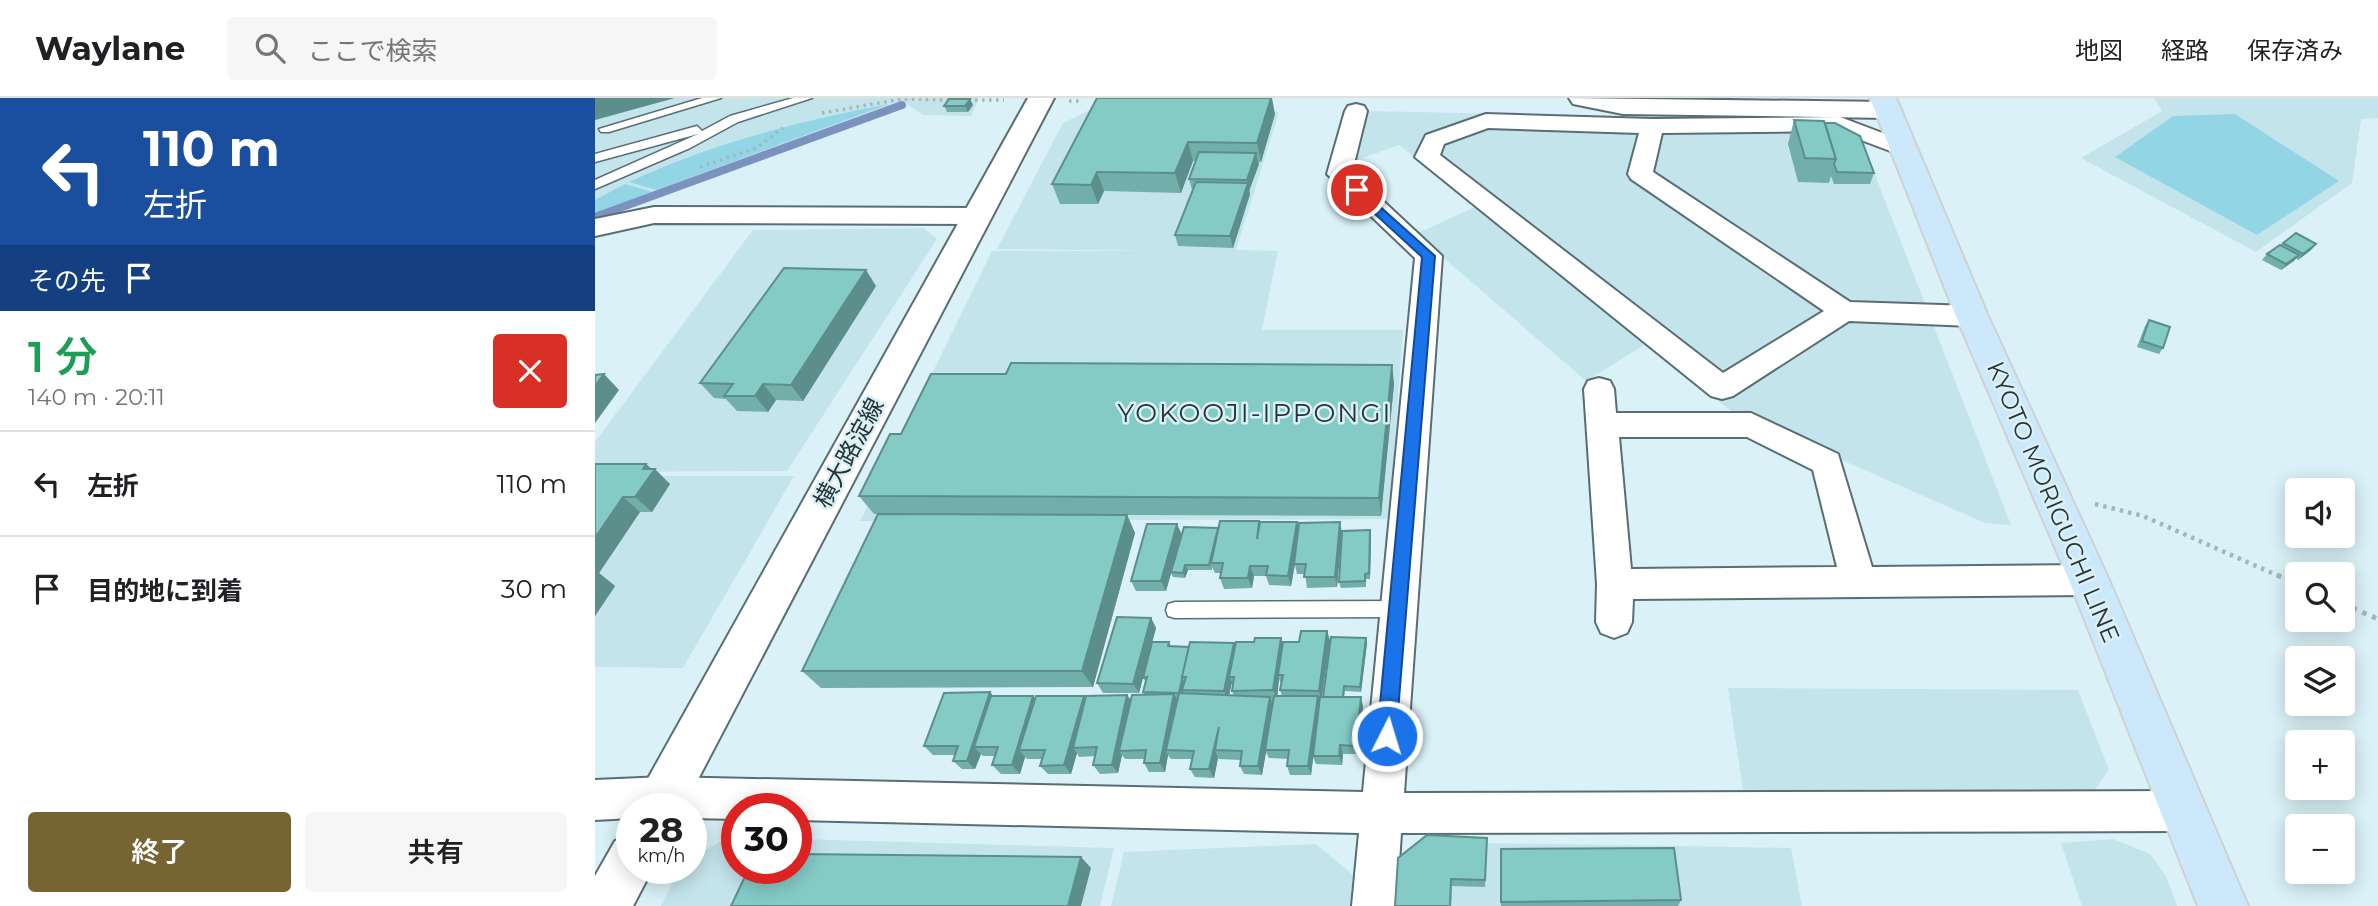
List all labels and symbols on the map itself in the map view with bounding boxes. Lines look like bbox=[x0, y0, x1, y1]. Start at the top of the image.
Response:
pin bbox=[1327, 160, 1387, 220]
street label: KYOTO MORIGUCHI LINE bbox=[1981, 357, 2126, 647]
street label: 横大路淀線 bbox=[808, 393, 890, 513]
district label: YOKOOJI-IPPONGI bbox=[1118, 397, 1392, 429]
position arrow bbox=[1350, 699, 1424, 773]
speed limit sign: 30 bbox=[721, 793, 812, 884]

